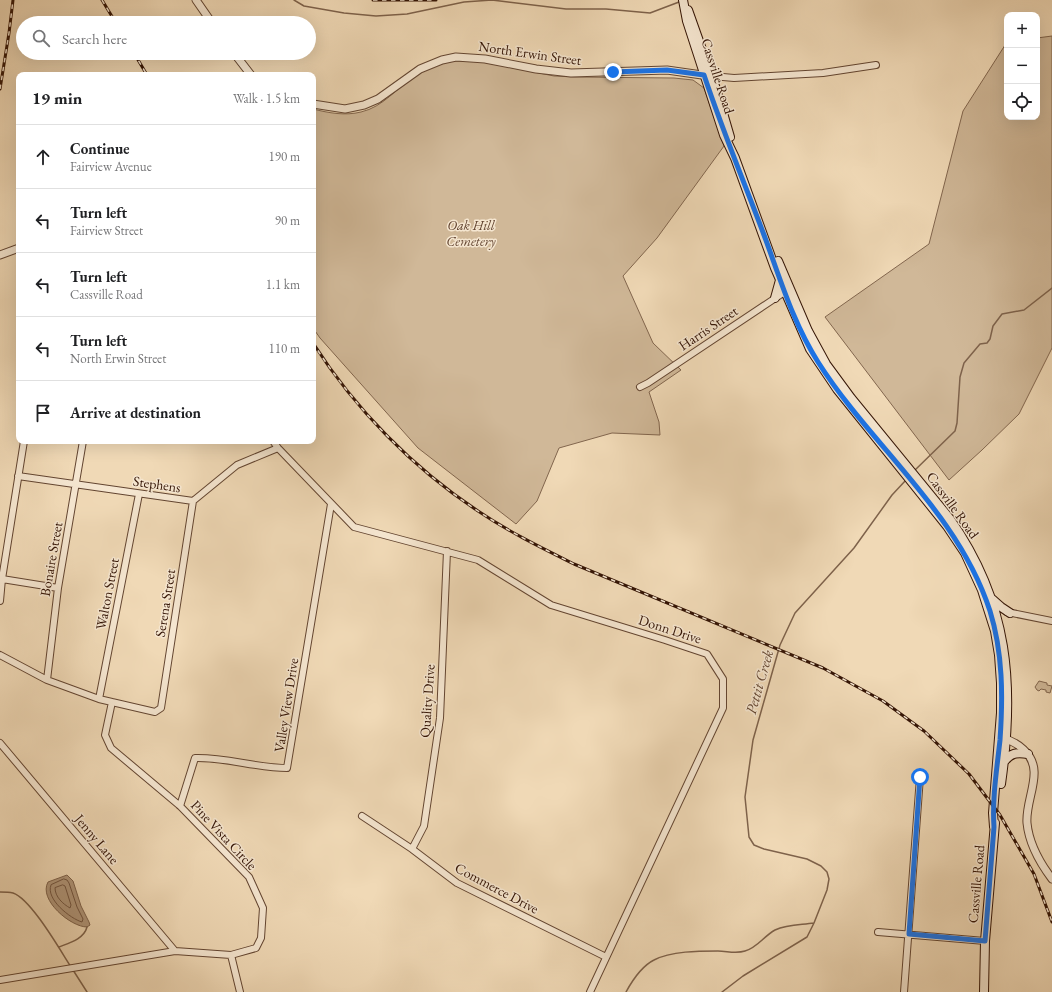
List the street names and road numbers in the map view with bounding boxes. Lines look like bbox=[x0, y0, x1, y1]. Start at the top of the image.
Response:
street label: Cassville Road bbox=[697, 36, 739, 117]
street label: North Erwin Street bbox=[477, 37, 583, 69]
street label: Harris Street bbox=[675, 301, 742, 354]
street label: Cassville Road bbox=[923, 468, 984, 543]
street label: Stephens bbox=[132, 472, 182, 496]
street label: Bonaire Street bbox=[36, 520, 67, 598]
street label: Walton Street bbox=[91, 556, 123, 631]
street label: Serena Street bbox=[151, 567, 179, 638]
street label: Donn Drive bbox=[636, 610, 704, 648]
street label: Valley View Drive bbox=[270, 656, 302, 753]
street label: Quality Drive bbox=[415, 663, 439, 738]
street label: Pine Vista Circle bbox=[187, 796, 261, 874]
street label: Jenny Lane bbox=[70, 809, 124, 868]
street label: Cassville Road bbox=[964, 843, 988, 924]
street label: Commerce Drive bbox=[452, 858, 542, 918]

